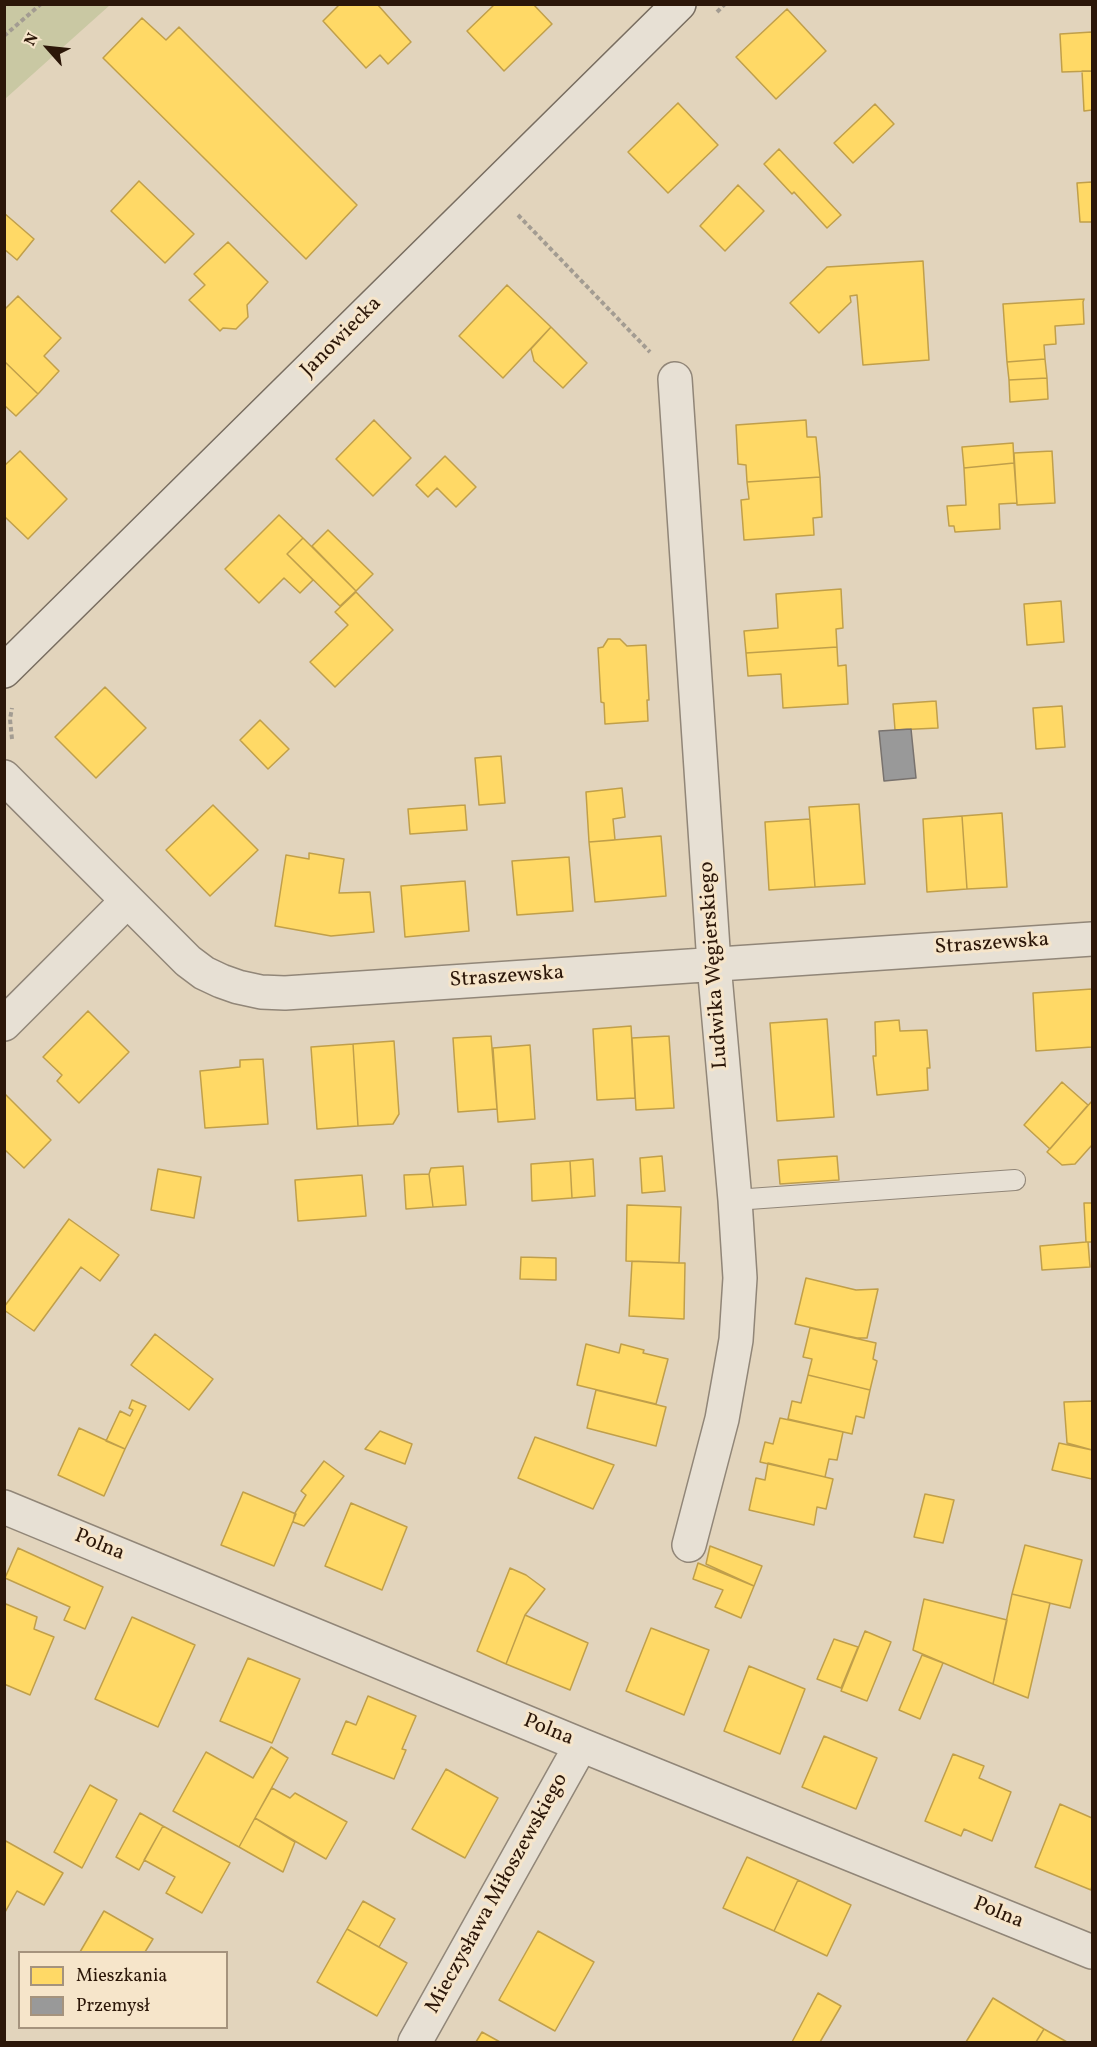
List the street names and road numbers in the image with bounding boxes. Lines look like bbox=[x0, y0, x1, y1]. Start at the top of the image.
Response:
street label: Janowiecka bbox=[296, 292, 388, 384]
street label: Ludwika Węgierskiego bbox=[695, 860, 735, 1070]
street label: Straszewska bbox=[934, 928, 1050, 962]
street label: Straszewska bbox=[449, 961, 565, 995]
street label: Polna bbox=[70, 1525, 128, 1567]
street label: Polna bbox=[519, 1710, 577, 1752]
street label: Mieczysława Miłoszewskiego bbox=[421, 1770, 575, 2018]
street label: Polna bbox=[969, 1893, 1027, 1935]

